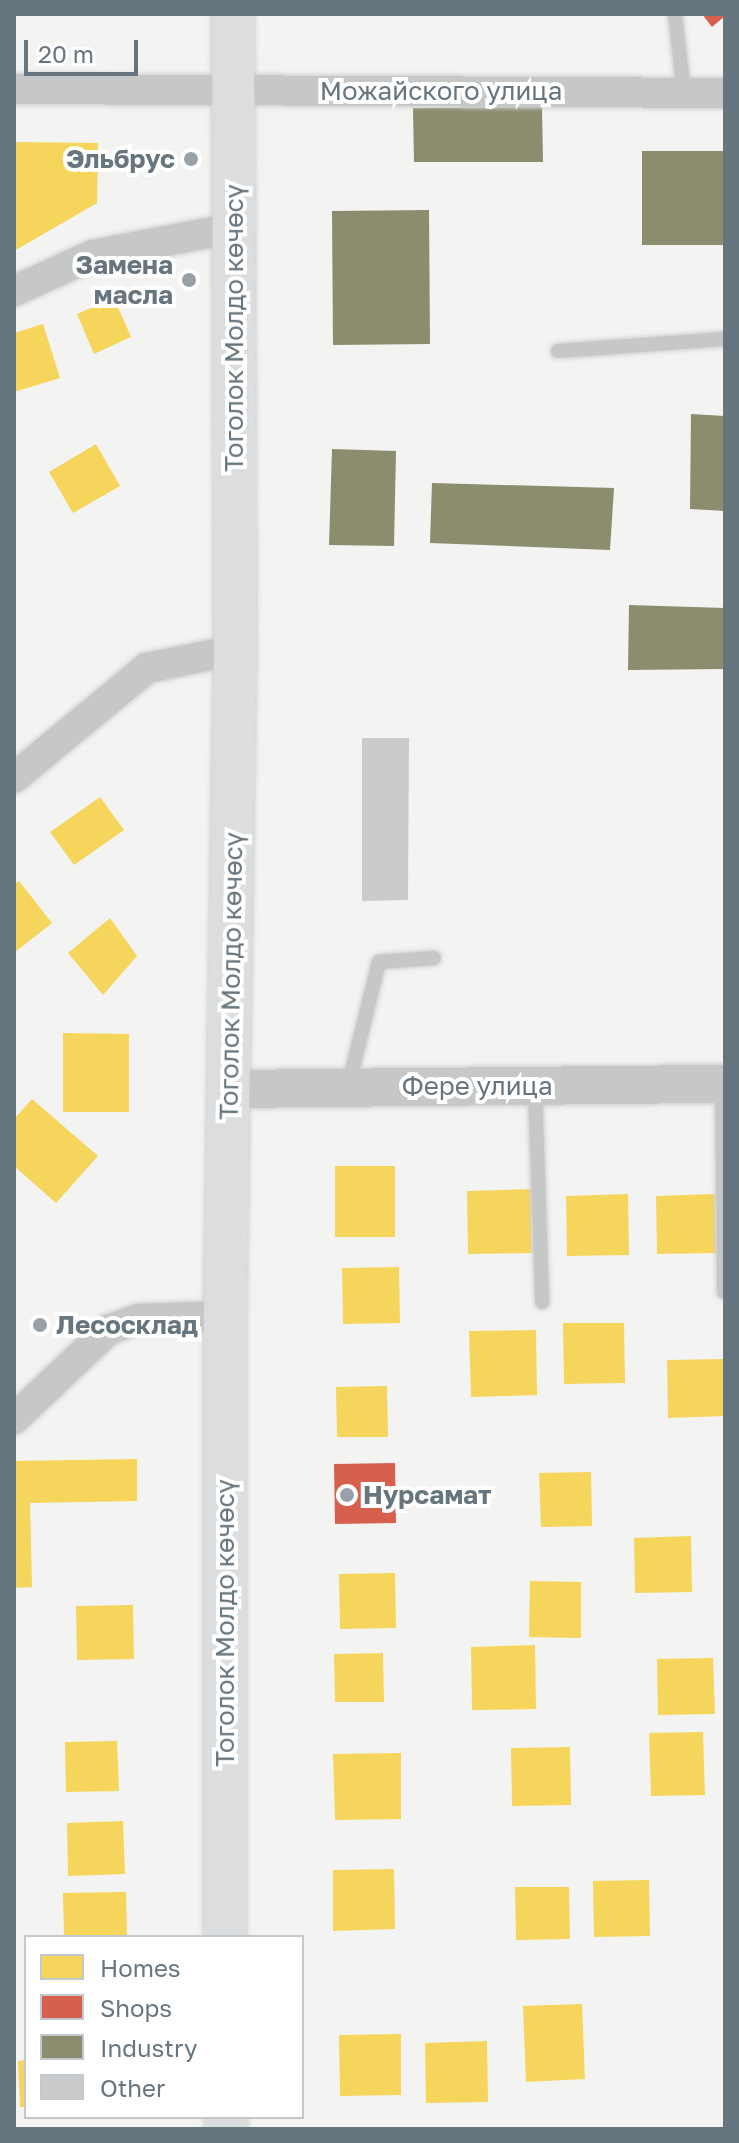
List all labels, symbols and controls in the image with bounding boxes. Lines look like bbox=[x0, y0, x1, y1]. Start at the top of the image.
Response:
scale bar bbox=[28, 24, 142, 74]
text: 20 m bbox=[38, 39, 94, 68]
street label: Можайского улица bbox=[320, 75, 562, 107]
place label: Эльбрус bbox=[66, 143, 175, 175]
marker: Эльбрус bbox=[182, 150, 200, 168]
street label: Тоголок Молдо көчөсү bbox=[218, 184, 250, 472]
place label: Замена масла bbox=[76, 249, 173, 310]
marker: Замена масла bbox=[180, 271, 198, 289]
street label: Тоголок Молдо көчөсү bbox=[213, 832, 249, 1120]
street label: Фере улица bbox=[401, 1070, 553, 1102]
place label: Лесосклад bbox=[56, 1309, 198, 1341]
marker: Лесосклад bbox=[31, 1316, 49, 1334]
street label: Тоголок Молдо көчөсү bbox=[209, 1479, 241, 1767]
place label: Нурсамат bbox=[363, 1479, 491, 1511]
marker: Нурсамат bbox=[338, 1486, 356, 1504]
legend bbox=[24, 1935, 304, 2119]
text: Homes bbox=[100, 1953, 181, 1982]
text: Shops bbox=[100, 1993, 172, 2022]
text: Industry bbox=[100, 2033, 197, 2062]
text: Other bbox=[100, 2073, 165, 2102]

